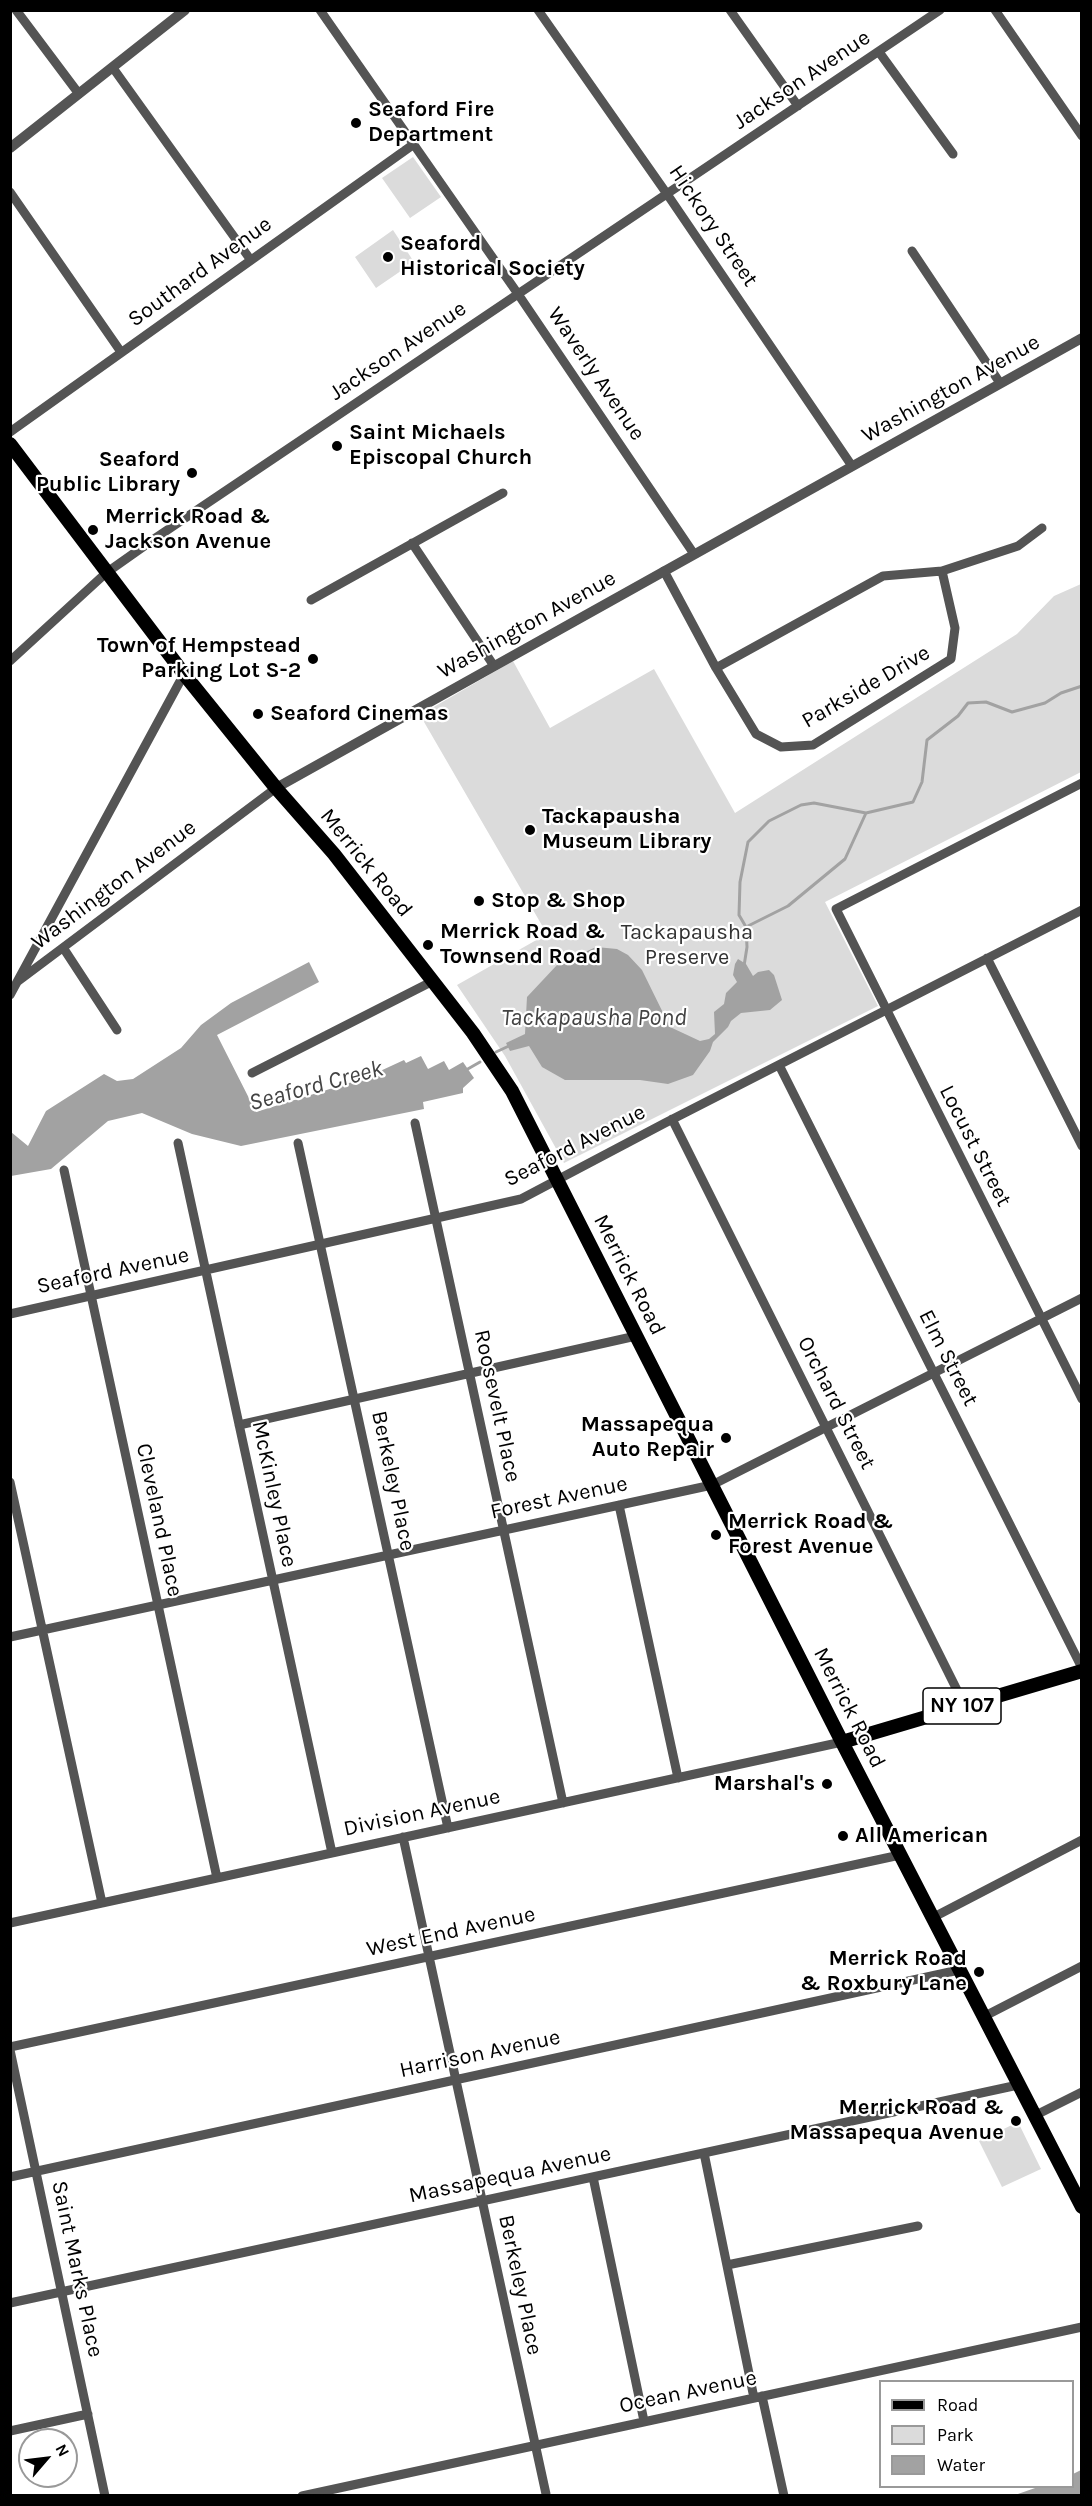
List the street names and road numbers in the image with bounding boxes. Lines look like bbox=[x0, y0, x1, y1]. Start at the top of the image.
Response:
street label: Jackson Avenue bbox=[729, 25, 875, 135]
street label: Hickory Street bbox=[663, 160, 763, 292]
street label: Southard Avenue bbox=[123, 211, 277, 333]
street label: Jackson Avenue bbox=[325, 296, 471, 406]
street label: Waverly Avenue bbox=[542, 302, 650, 446]
street label: Washington Avenue bbox=[857, 329, 1045, 449]
street label: Washington Avenue bbox=[433, 565, 621, 685]
street label: Parkside Drive bbox=[797, 640, 935, 734]
street label: Merrick Road bbox=[314, 803, 418, 923]
street label: Washington Avenue bbox=[26, 814, 202, 956]
street label: Locust Street bbox=[933, 1081, 1017, 1211]
street label: Seaford Avenue bbox=[500, 1099, 650, 1193]
street label: Merrick Road bbox=[587, 1210, 671, 1340]
street label: Seaford Avenue bbox=[35, 1242, 191, 1300]
street label: Elm Street bbox=[912, 1305, 984, 1411]
street label: Roosevelt Place bbox=[468, 1327, 526, 1485]
street label: Orchard Street bbox=[791, 1332, 881, 1474]
street label: Berkeley Place bbox=[365, 1408, 421, 1554]
street label: McKinley Place bbox=[246, 1418, 302, 1570]
street label: Cleveland Place bbox=[130, 1441, 188, 1599]
street label: Forest Avenue bbox=[488, 1471, 630, 1525]
street label: Merrick Road bbox=[807, 1643, 891, 1773]
road number: NY 107 bbox=[923, 1688, 1001, 1724]
street label: Division Avenue bbox=[341, 1783, 503, 1843]
street label: West End Avenue bbox=[364, 1901, 538, 1963]
street label: Harrison Avenue bbox=[397, 2024, 563, 2084]
street label: Massapequa Avenue bbox=[406, 2141, 614, 2209]
street label: Saint Marks Place bbox=[45, 2178, 109, 2360]
street label: Berkeley Place bbox=[492, 2212, 548, 2358]
street label: Ocean Avenue bbox=[617, 2365, 759, 2419]

